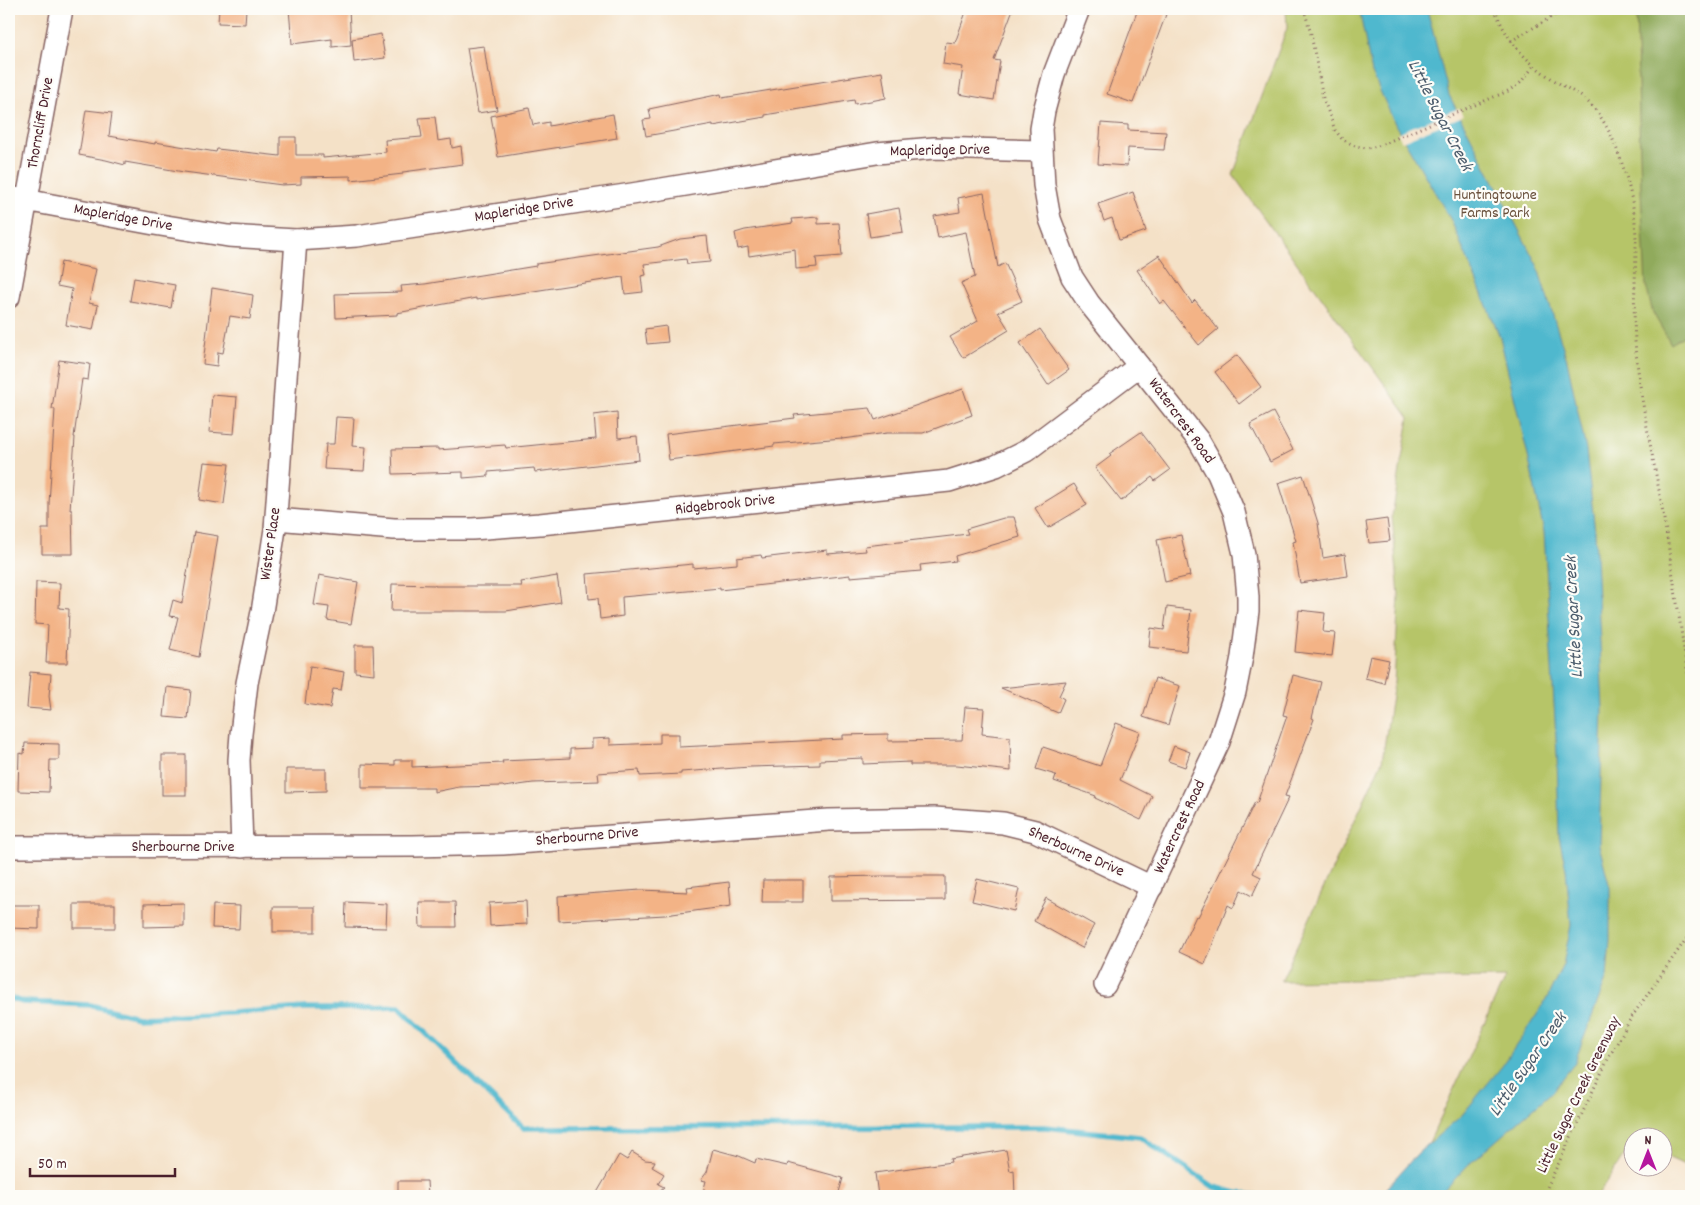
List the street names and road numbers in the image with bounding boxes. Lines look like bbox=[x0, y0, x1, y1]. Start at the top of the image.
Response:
street label: Thorncliff Drive bbox=[22, 75, 60, 171]
street label: Mapleridge Drive bbox=[890, 139, 990, 163]
street label: Mapleridge Drive bbox=[473, 191, 575, 229]
street label: Mapleridge Drive bbox=[72, 198, 174, 238]
street label: Watercrest Road bbox=[1142, 373, 1220, 469]
street label: Ridgebrook Drive bbox=[674, 488, 776, 522]
street label: Wister Place bbox=[255, 506, 287, 582]
street label: Watercrest Road bbox=[1148, 776, 1212, 878]
street label: Sherbourne Drive bbox=[535, 821, 639, 853]
street label: Sherbourne Drive bbox=[1024, 821, 1128, 883]
street label: Sherbourne Drive bbox=[131, 836, 235, 859]
street label: Little Sugar Creek Greenway bbox=[1531, 1012, 1627, 1177]

